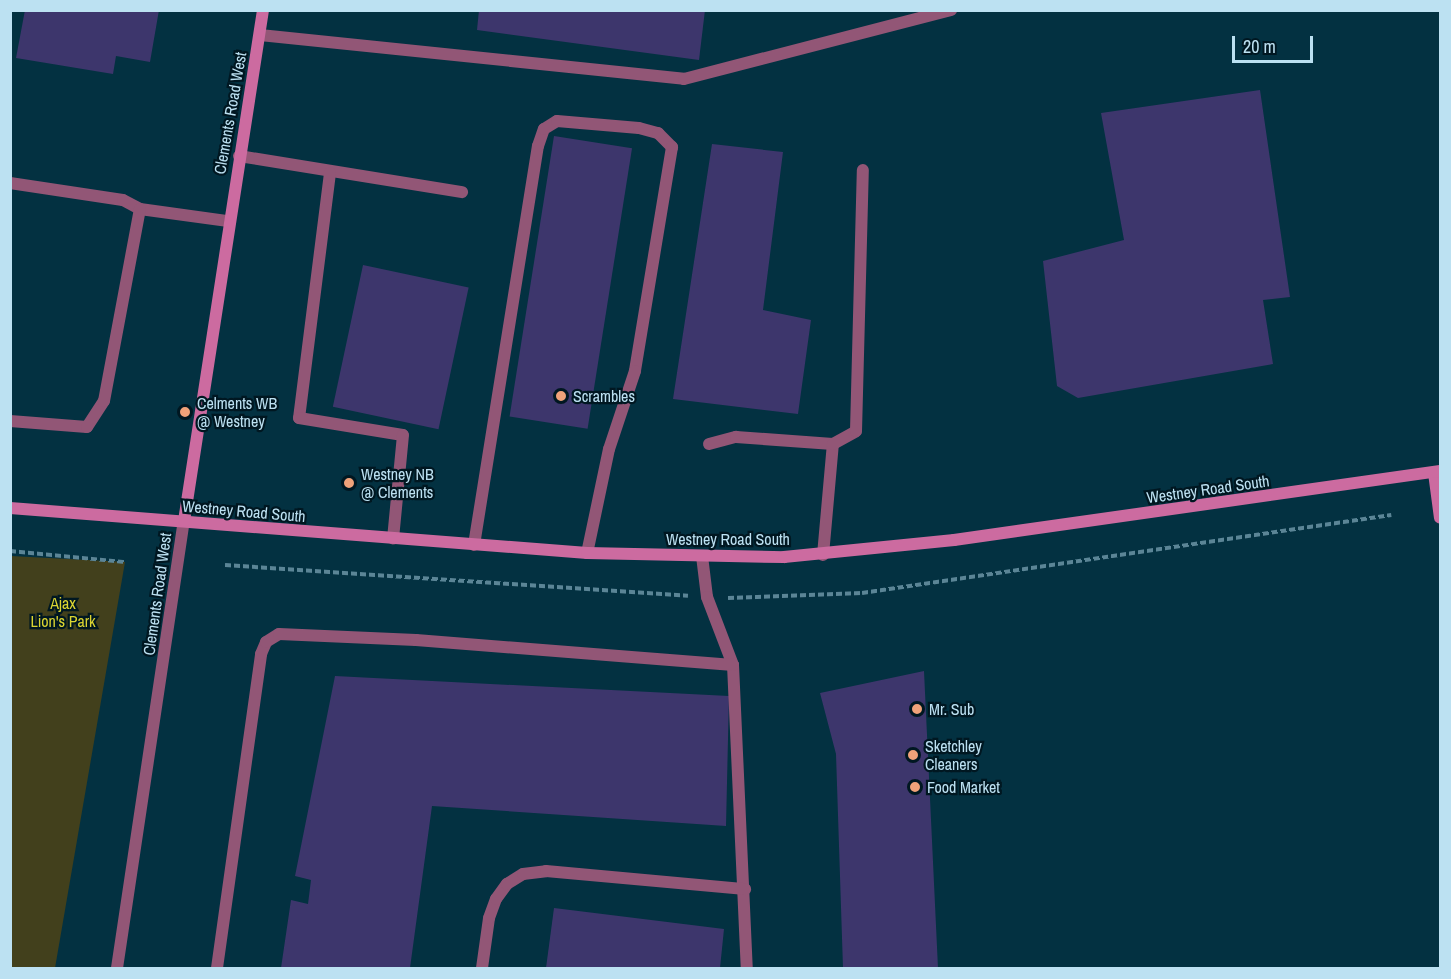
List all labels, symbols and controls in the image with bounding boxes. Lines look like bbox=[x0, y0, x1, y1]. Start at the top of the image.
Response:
scale bar bbox=[1235, 24, 1316, 62]
text: 20 m bbox=[1243, 34, 1276, 59]
street label: Clements Road West bbox=[210, 50, 250, 176]
place label: Scrambles bbox=[573, 386, 635, 406]
marker: Scrambles bbox=[554, 389, 568, 403]
place label: Celments WB @ Westney bbox=[197, 393, 277, 431]
marker: Celments WB @ Westney bbox=[178, 405, 192, 419]
place label: Westney NB @ Clements bbox=[361, 464, 434, 502]
street label: Westney Road South bbox=[1145, 471, 1271, 507]
marker: Westney NB @ Clements bbox=[342, 476, 356, 490]
street label: Westney Road South bbox=[182, 496, 306, 526]
street label: Westney Road South bbox=[666, 529, 790, 549]
street label: Clements Road West bbox=[139, 531, 175, 657]
park label: Ajax Lion's Park bbox=[30, 593, 96, 631]
place label: Mr. Sub bbox=[929, 699, 974, 719]
marker: Mr. Sub bbox=[910, 702, 924, 716]
place label: Sketchley Cleaners bbox=[925, 736, 982, 774]
marker: Sketchley Cleaners bbox=[906, 748, 920, 762]
place label: Food Market bbox=[927, 777, 1000, 797]
marker: Food Market bbox=[908, 780, 922, 794]

